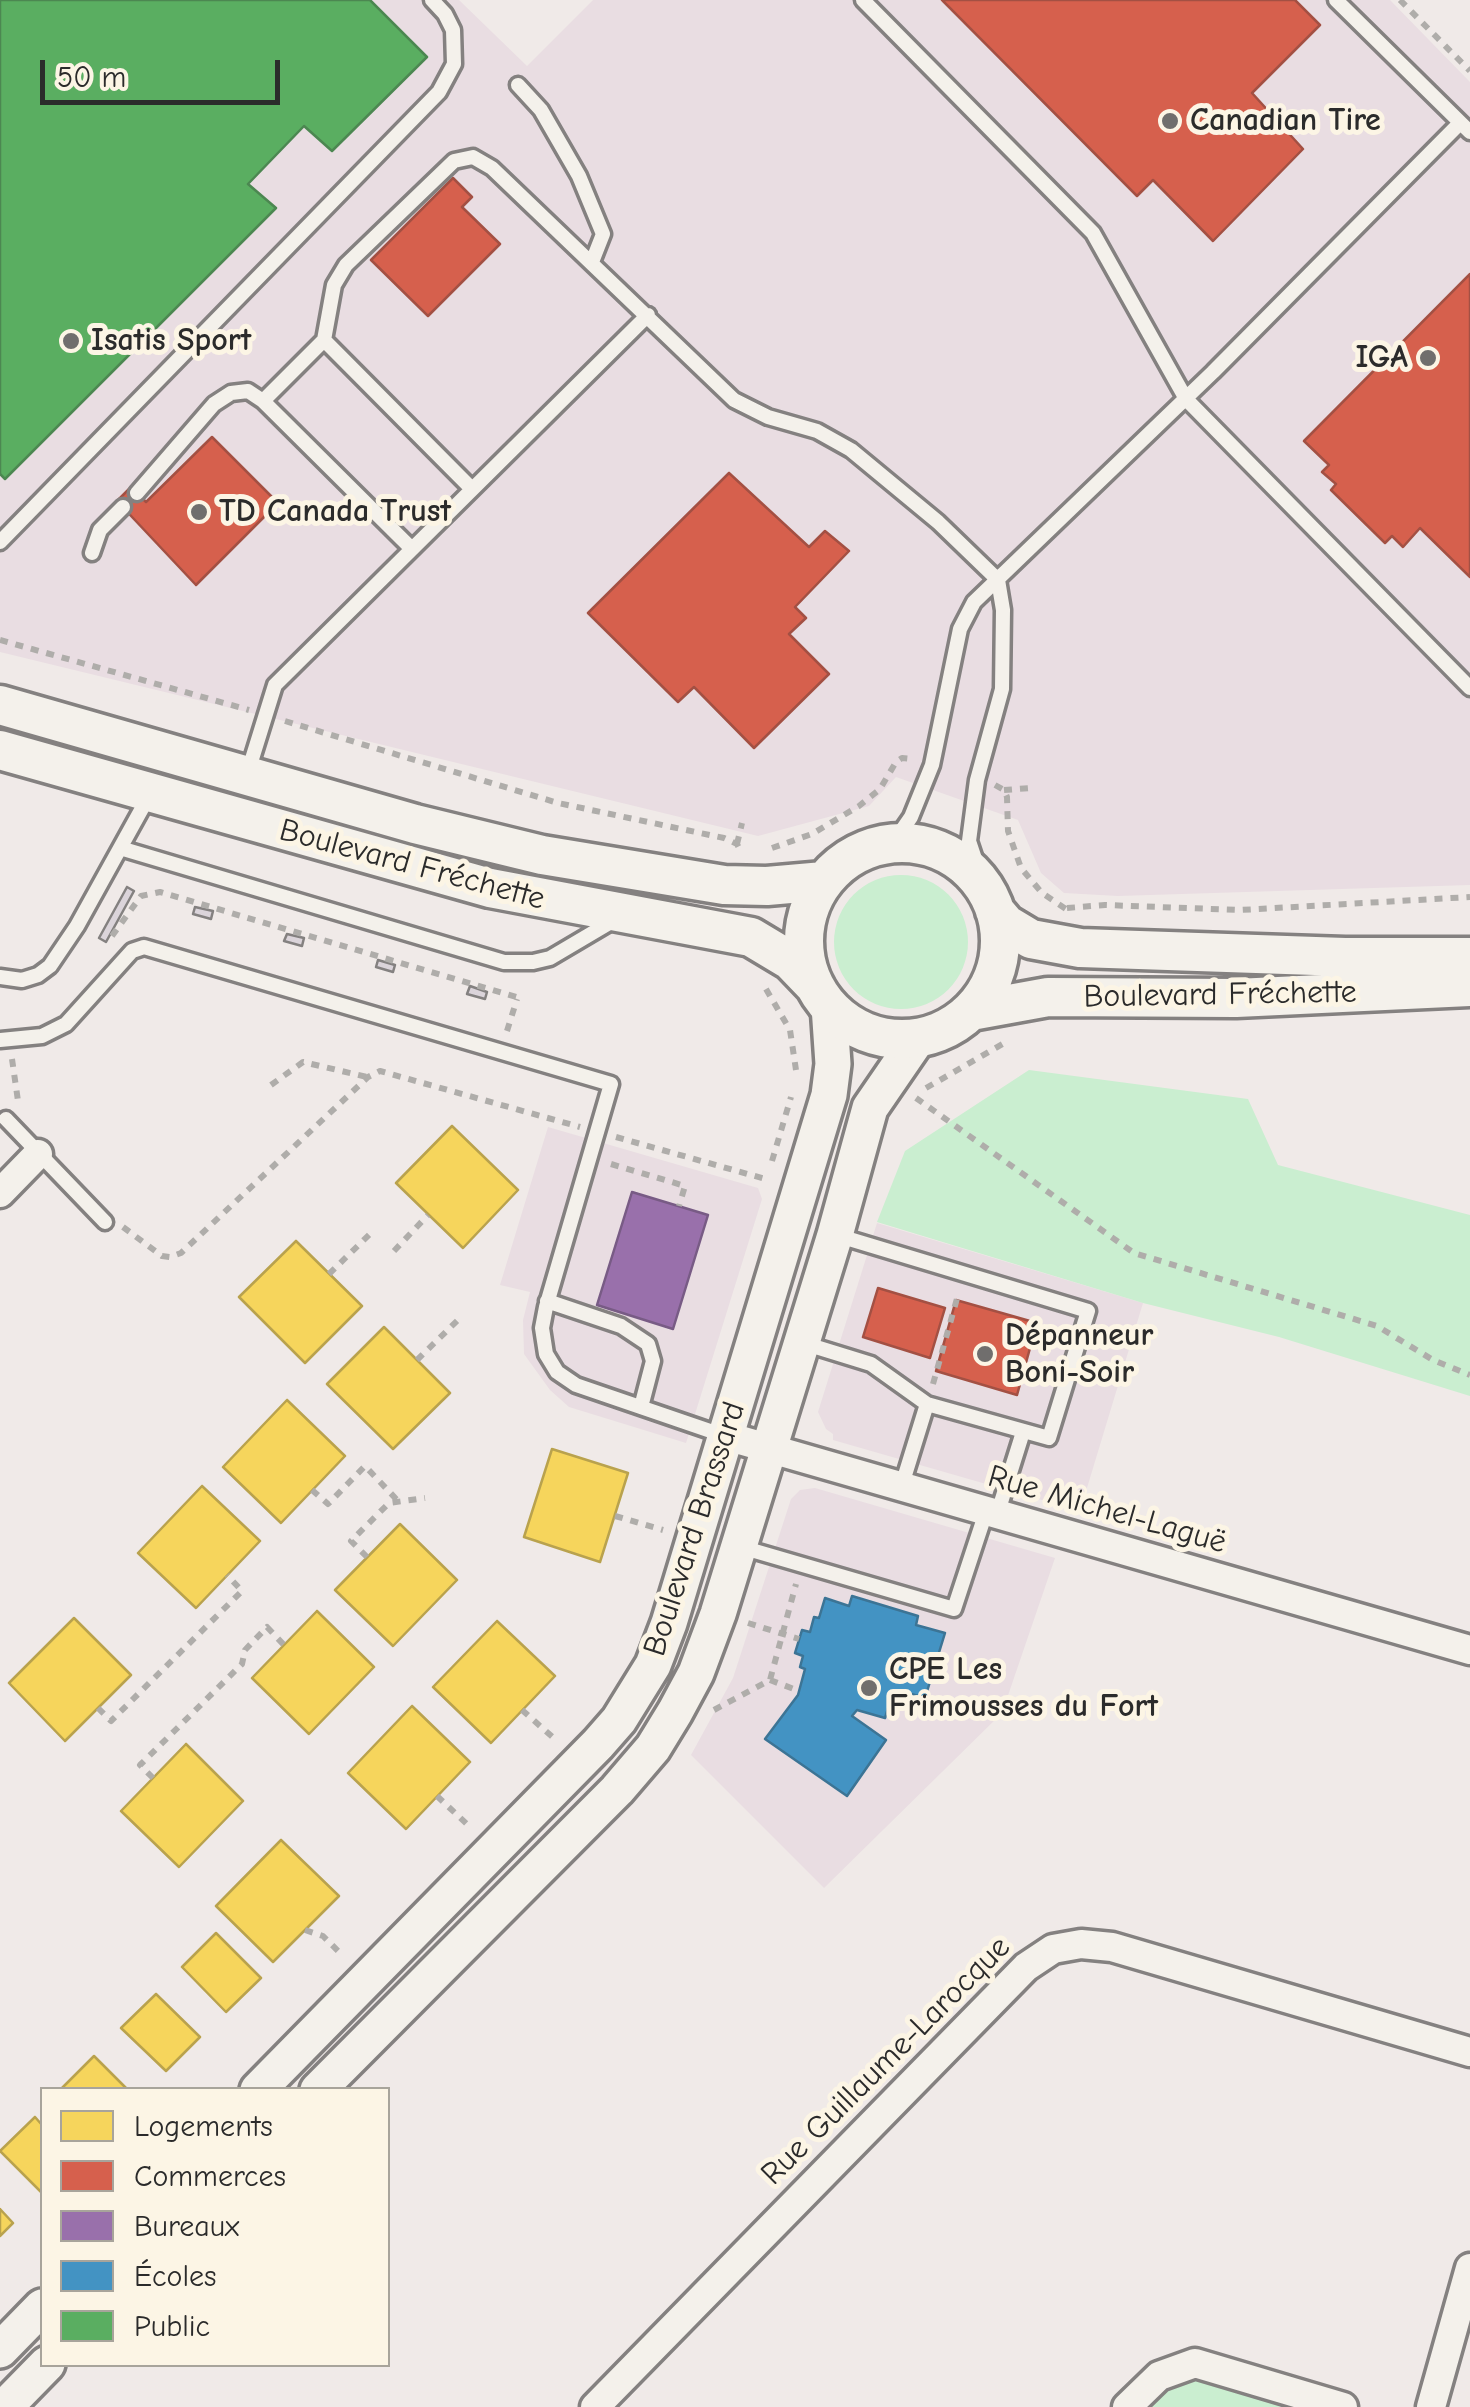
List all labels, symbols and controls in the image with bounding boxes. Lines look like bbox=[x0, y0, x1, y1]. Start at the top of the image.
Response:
scale bar bbox=[45, 40, 285, 102]
text: 50 m bbox=[57, 60, 126, 95]
place label: Canadian Tire bbox=[1190, 102, 1381, 140]
marker: Canadian Tire bbox=[1159, 110, 1181, 132]
place label: Isatis Sport bbox=[91, 322, 251, 360]
marker: Isatis Sport bbox=[60, 330, 82, 352]
place label: IGA bbox=[1356, 339, 1408, 377]
marker: IGA bbox=[1417, 347, 1439, 369]
place label: TD Canada Trust bbox=[219, 493, 451, 531]
marker: TD Canada Trust bbox=[188, 501, 210, 523]
street label: Boulevard Fréchette bbox=[275, 811, 549, 919]
street label: Boulevard Fréchette bbox=[1083, 973, 1357, 1017]
place label: Dépanneur Boni-Soir bbox=[1005, 1317, 1154, 1392]
marker: Dépanneur Boni-Soir bbox=[974, 1343, 996, 1365]
street label: Boulevard Brassard bbox=[636, 1397, 754, 1661]
street label: Rue Michel-Laguë bbox=[983, 1458, 1231, 1562]
place label: CPE Les Frimousses du Fort bbox=[889, 1651, 1158, 1726]
marker: CPE Les Frimousses du Fort bbox=[858, 1677, 880, 1699]
street label: Rue Guillaume-Larocque bbox=[754, 1929, 1018, 2193]
legend bbox=[40, 2087, 390, 2367]
text: Logements bbox=[134, 2109, 273, 2144]
text: Commerces bbox=[134, 2159, 286, 2194]
text: Bureaux bbox=[134, 2209, 239, 2244]
text: Écoles bbox=[134, 2259, 217, 2294]
text: Public bbox=[134, 2309, 210, 2344]

